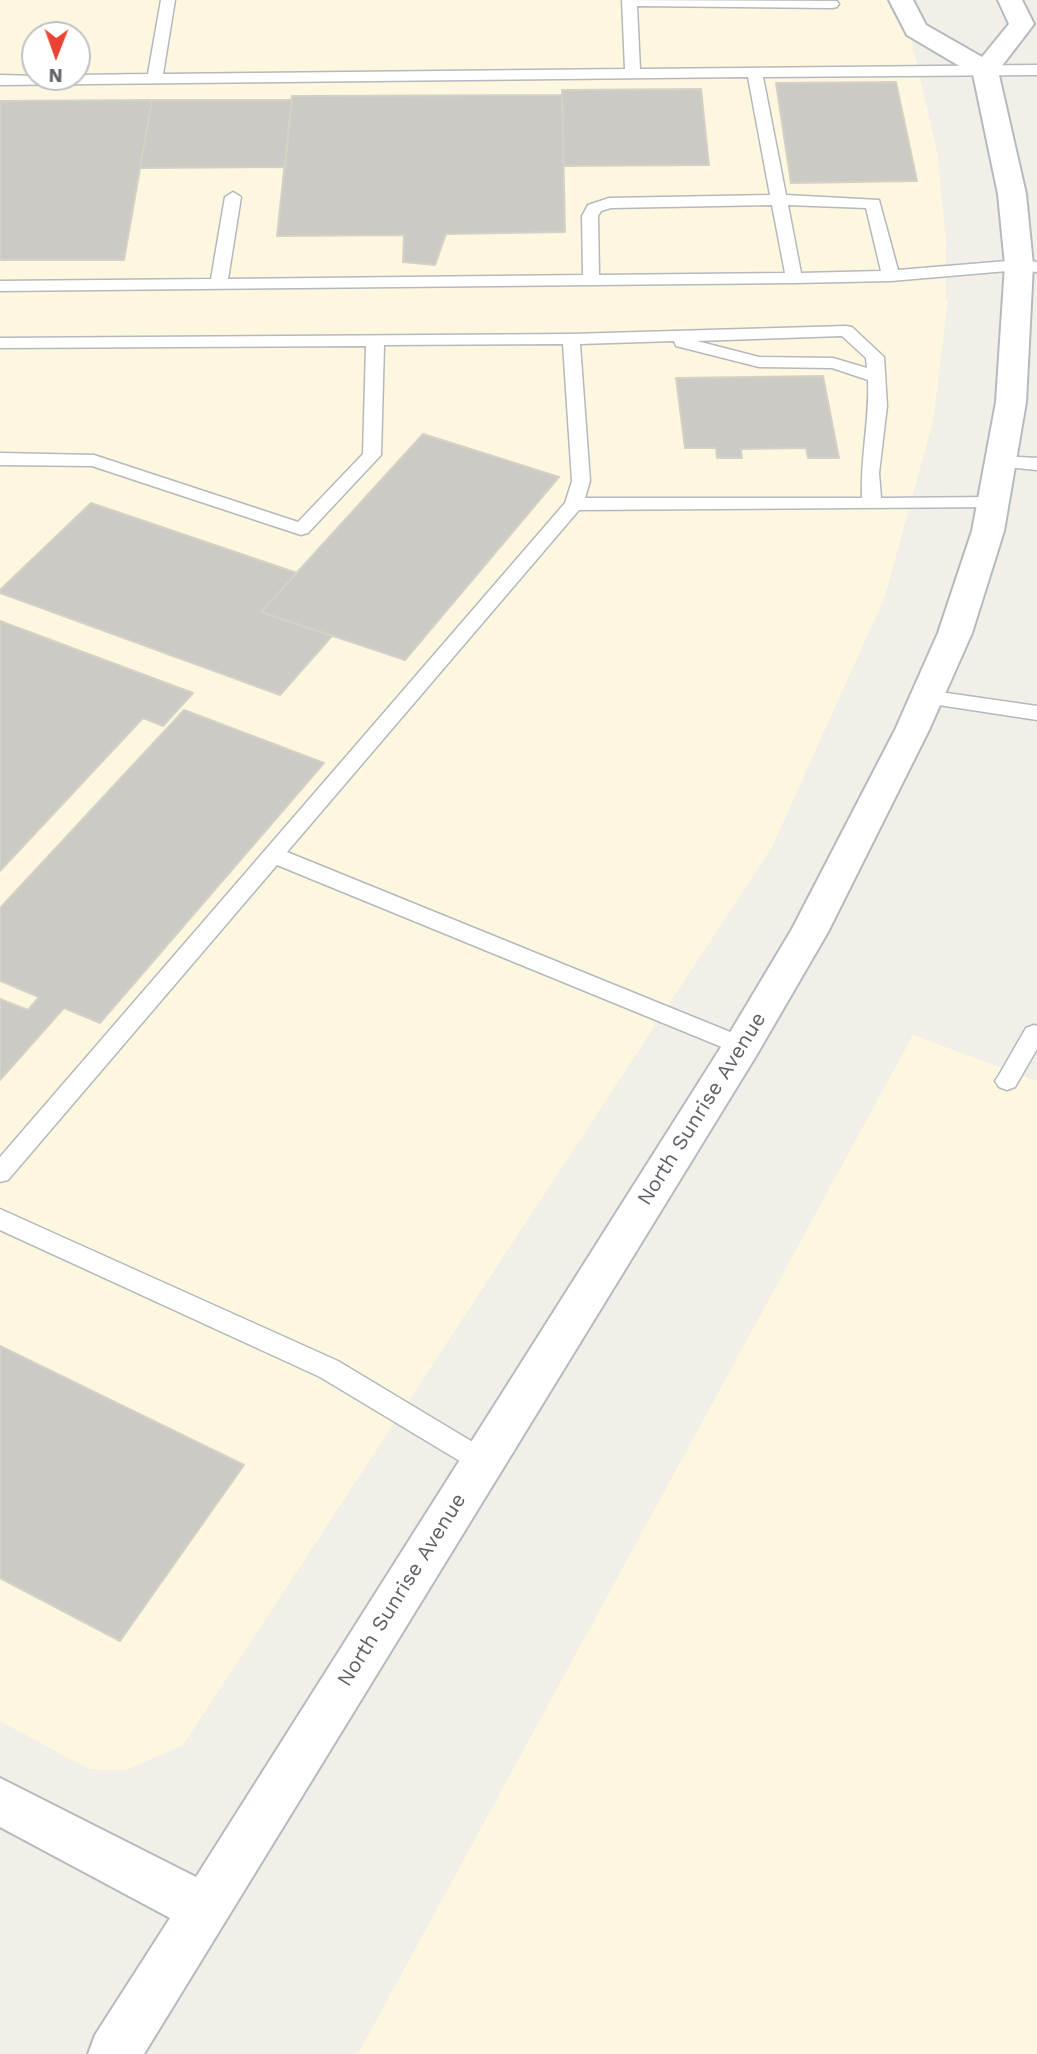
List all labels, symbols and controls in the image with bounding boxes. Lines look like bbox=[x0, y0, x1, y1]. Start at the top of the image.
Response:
north arrow bbox=[21, 21, 91, 91]
text: N bbox=[48, 64, 63, 87]
street label: North Sunrise Avenue bbox=[632, 1008, 772, 1210]
street label: North Sunrise Avenue bbox=[332, 1489, 472, 1691]

